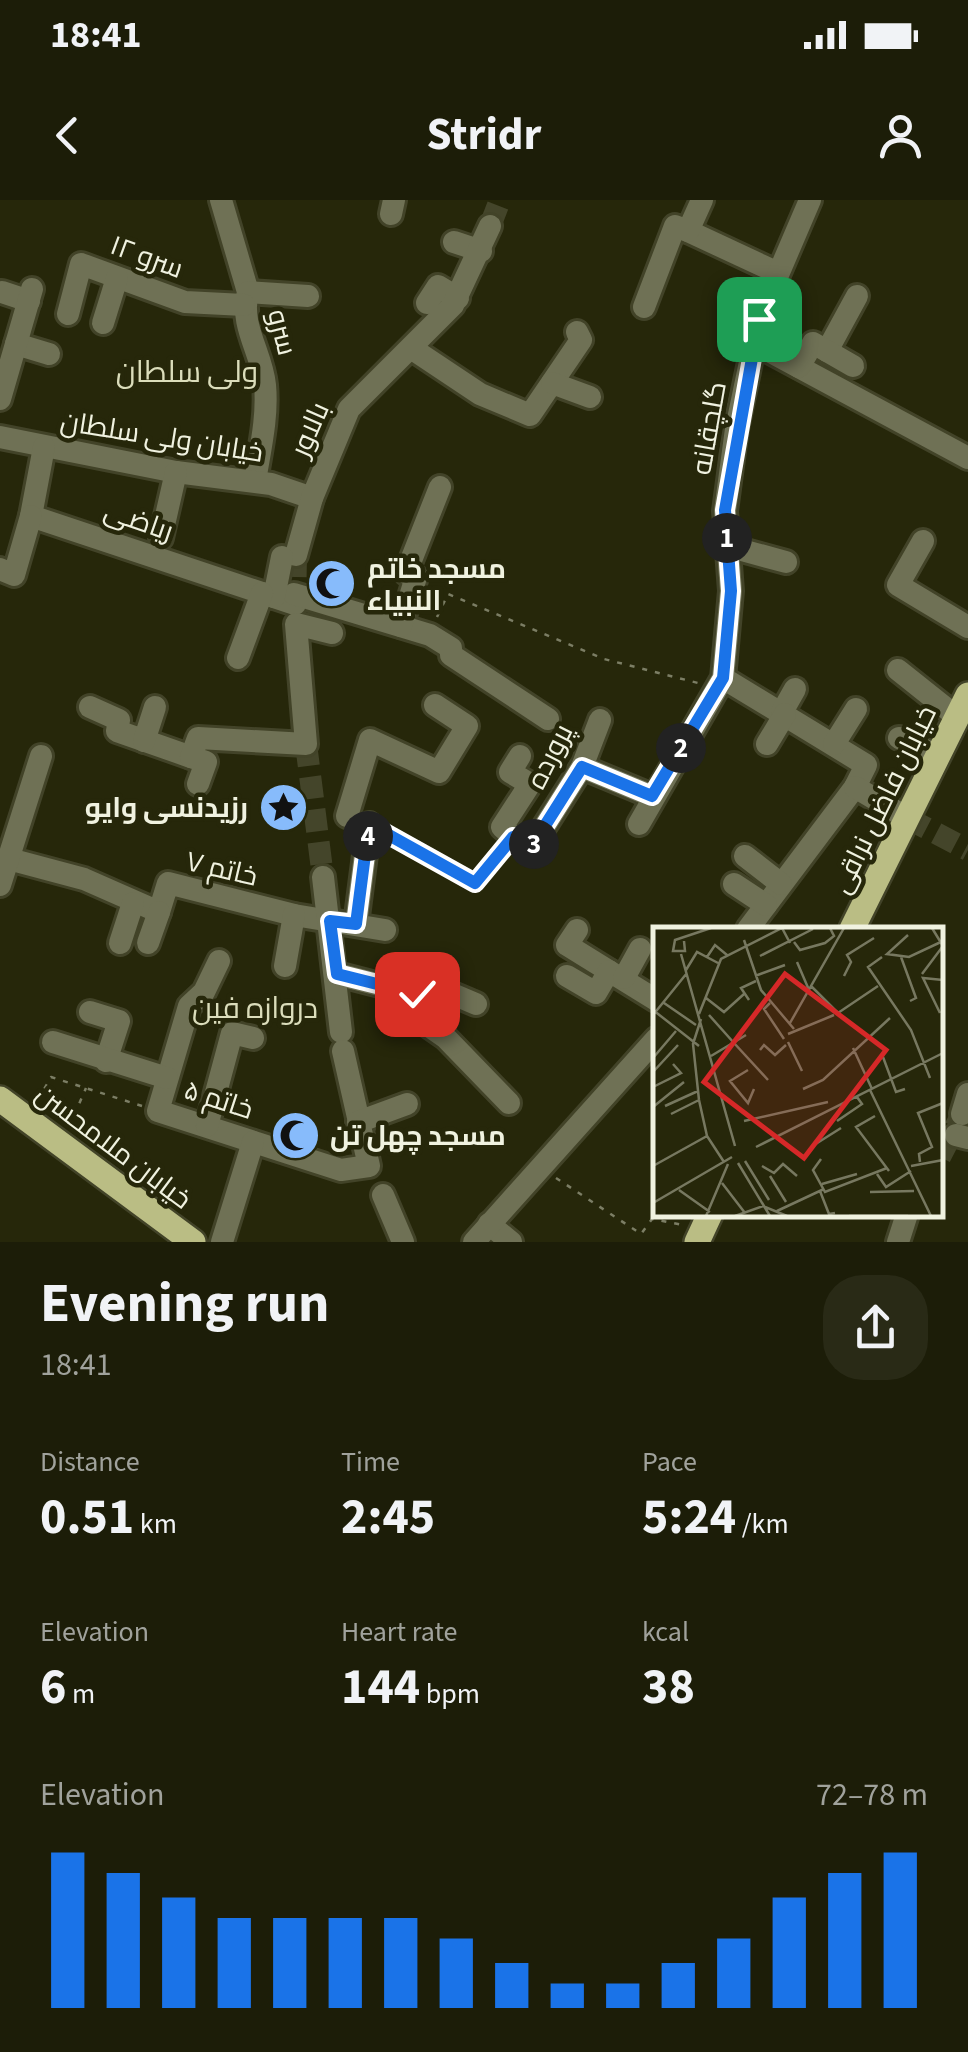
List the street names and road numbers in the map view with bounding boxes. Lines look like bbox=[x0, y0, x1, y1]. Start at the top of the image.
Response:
street label: سرو ۱۲ bbox=[104, 225, 189, 289]
street label: سرو bbox=[257, 305, 307, 360]
street label: گلچقانه bbox=[681, 378, 737, 478]
street label: بالاور bbox=[279, 396, 340, 465]
street label: خیابان ولی سلطان bbox=[57, 401, 266, 473]
street label: ریاضی bbox=[99, 491, 179, 551]
street label: خیابان فاضل نراقی bbox=[821, 699, 947, 900]
street label: پرورده bbox=[517, 716, 583, 796]
street label: خاتم ۷ bbox=[182, 841, 262, 897]
street label: خاتم ۵ bbox=[179, 1070, 258, 1130]
street label: خیابان ملامحسن bbox=[27, 1075, 200, 1219]

